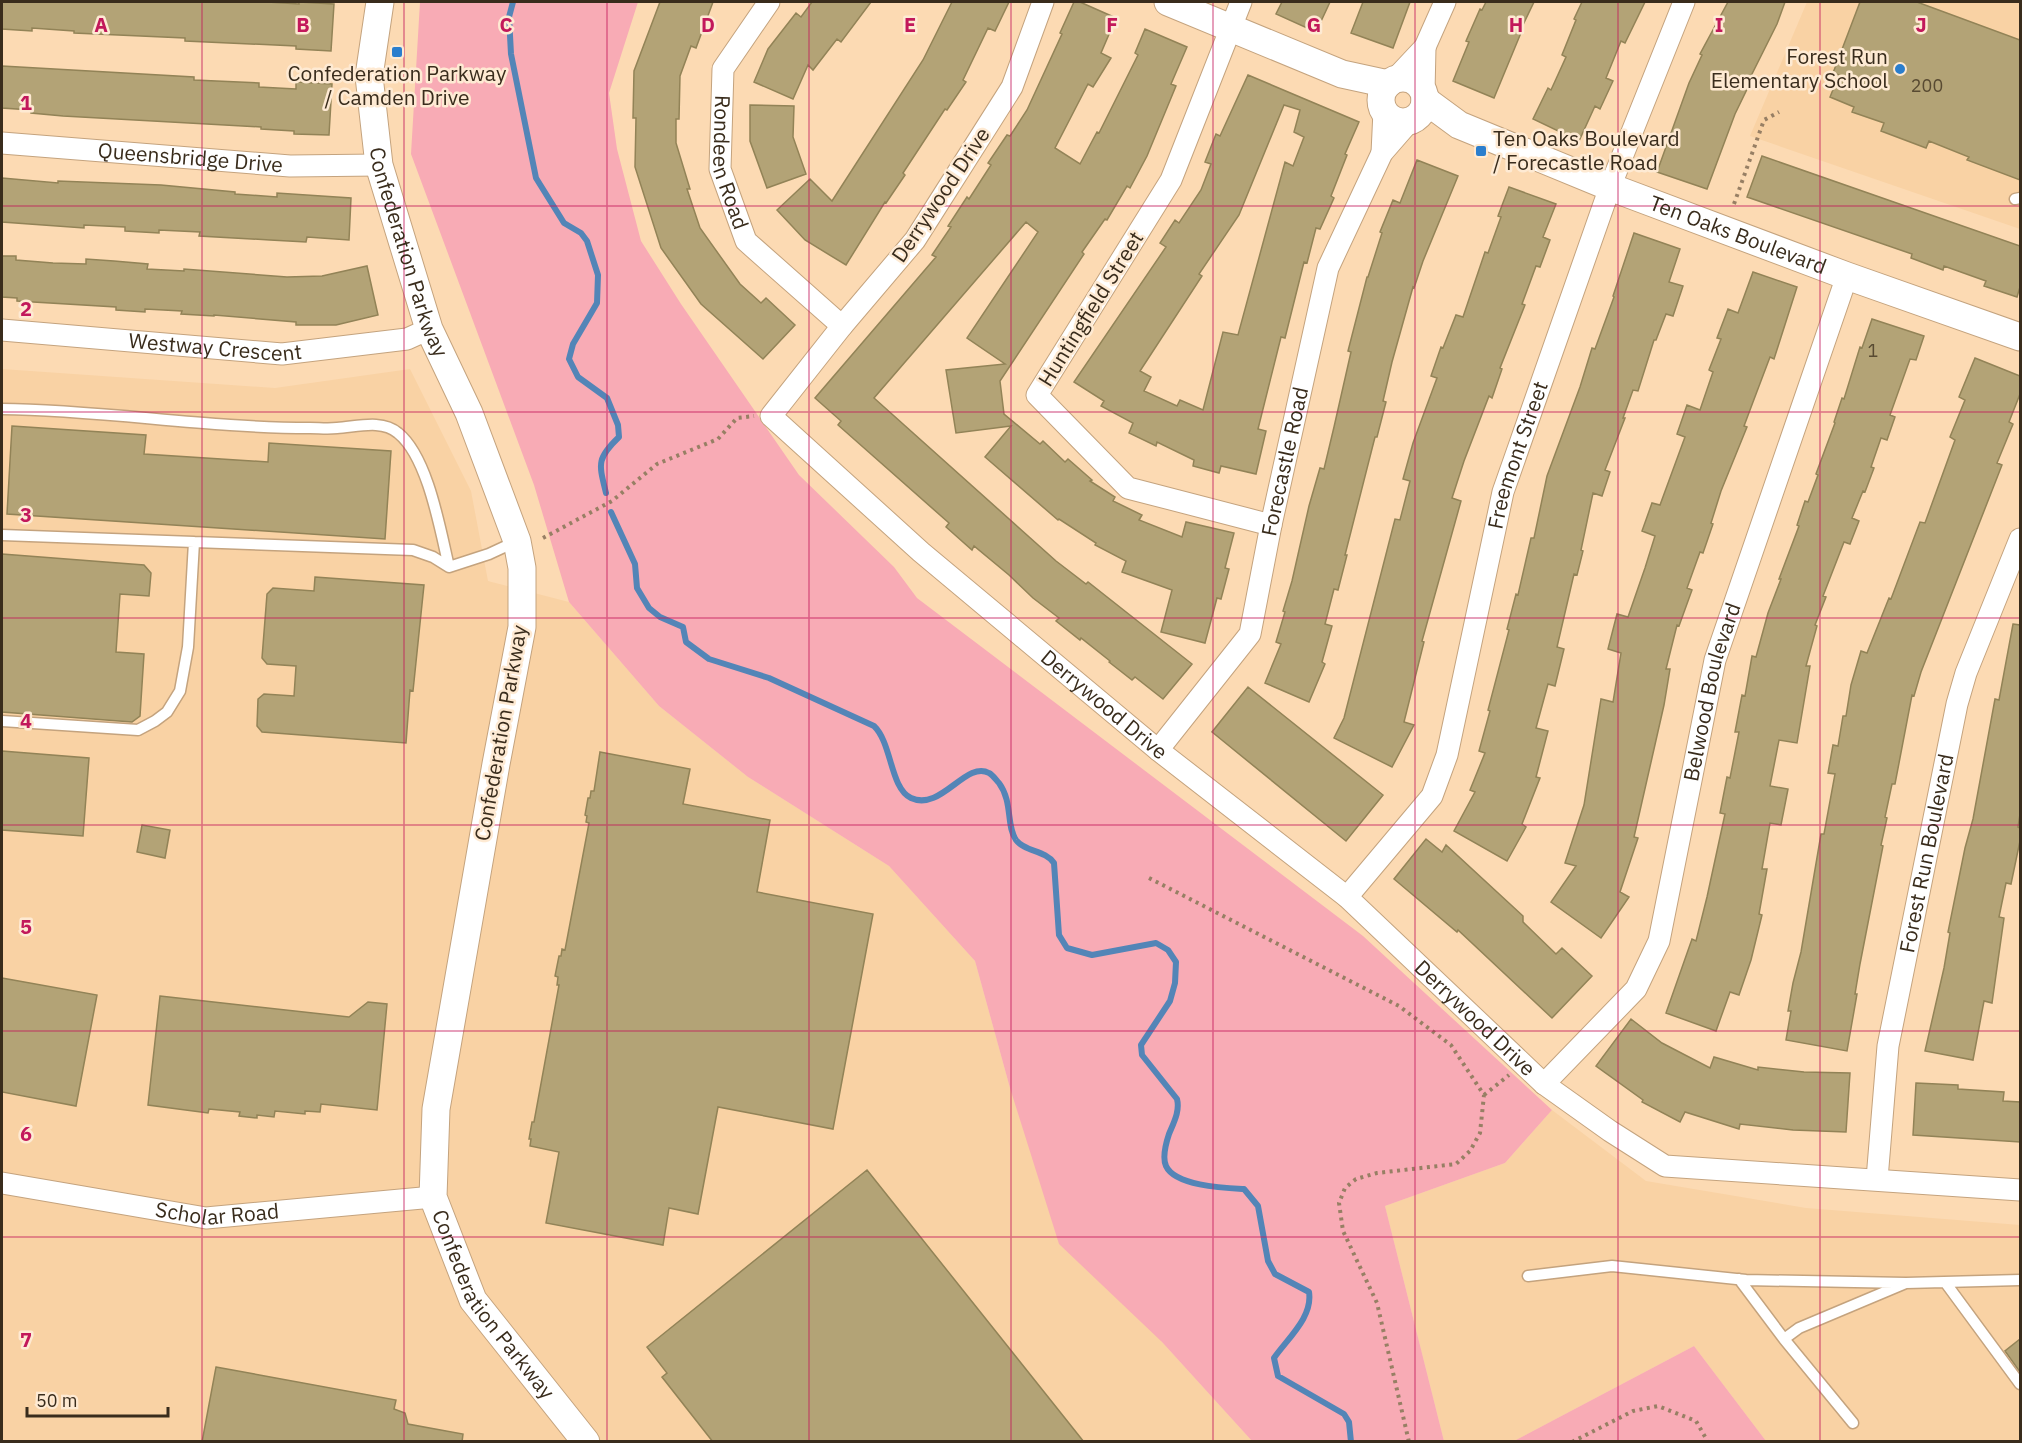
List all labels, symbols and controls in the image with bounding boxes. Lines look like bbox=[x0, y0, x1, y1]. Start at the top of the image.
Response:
text: A bbox=[94, 11, 108, 38]
text: B bbox=[296, 11, 310, 38]
text: C bbox=[499, 11, 513, 38]
text: D bbox=[701, 11, 715, 38]
text: E bbox=[904, 11, 916, 38]
text: F bbox=[1106, 11, 1118, 38]
text: G bbox=[1307, 11, 1321, 38]
text: H bbox=[1509, 11, 1523, 38]
text: I bbox=[1715, 11, 1723, 38]
text: J bbox=[1915, 11, 1927, 38]
place label: Forest Run Elementary School bbox=[1711, 42, 1888, 94]
marker: Confederation Parkway / Camden Drive bbox=[390, 45, 404, 59]
place label: Confederation Parkway / Camden Drive bbox=[288, 59, 507, 111]
marker: Forest Run Elementary School bbox=[1893, 62, 1907, 76]
house number: 200 bbox=[1911, 74, 1943, 97]
text: 1 bbox=[20, 89, 32, 116]
street label: Rondeen Road bbox=[707, 95, 756, 233]
street label: Derrywood Drive bbox=[885, 121, 996, 267]
place label: Ten Oaks Boulevard / Forecastle Road bbox=[1493, 124, 1680, 176]
street label: Queensbridge Drive bbox=[97, 136, 284, 178]
marker: Ten Oaks Boulevard / Forecastle Road bbox=[1474, 144, 1488, 158]
street label: Confederation Parkway bbox=[364, 146, 456, 362]
street label: Ten Oaks Boulevard bbox=[1646, 188, 1831, 280]
street label: Huntingfield Street bbox=[1031, 225, 1149, 391]
text: 2 bbox=[20, 295, 32, 322]
street label: Westway Crescent bbox=[128, 326, 303, 367]
house number: 1 bbox=[1868, 339, 1878, 362]
street label: Freemont Street bbox=[1481, 377, 1554, 531]
street label: Forecastle Road bbox=[1254, 384, 1314, 538]
text: 3 bbox=[20, 501, 32, 528]
street label: Belwood Boulevard bbox=[1676, 599, 1747, 784]
street label: Confederation Parkway bbox=[467, 622, 533, 843]
street label: Derrywood Drive bbox=[1035, 643, 1174, 765]
text: 4 bbox=[20, 707, 32, 734]
street label: Forest Run Boulevard bbox=[1892, 751, 1960, 955]
text: 5 bbox=[20, 913, 32, 940]
street label: Derrywood Drive bbox=[1409, 953, 1542, 1082]
text: 6 bbox=[20, 1120, 32, 1147]
street label: Scholar Road bbox=[153, 1195, 280, 1231]
street label: Confederation Parkway bbox=[426, 1205, 562, 1405]
text: 7 bbox=[20, 1326, 32, 1353]
scale bar bbox=[27, 1380, 168, 1418]
text: 50 m bbox=[36, 1389, 78, 1412]

